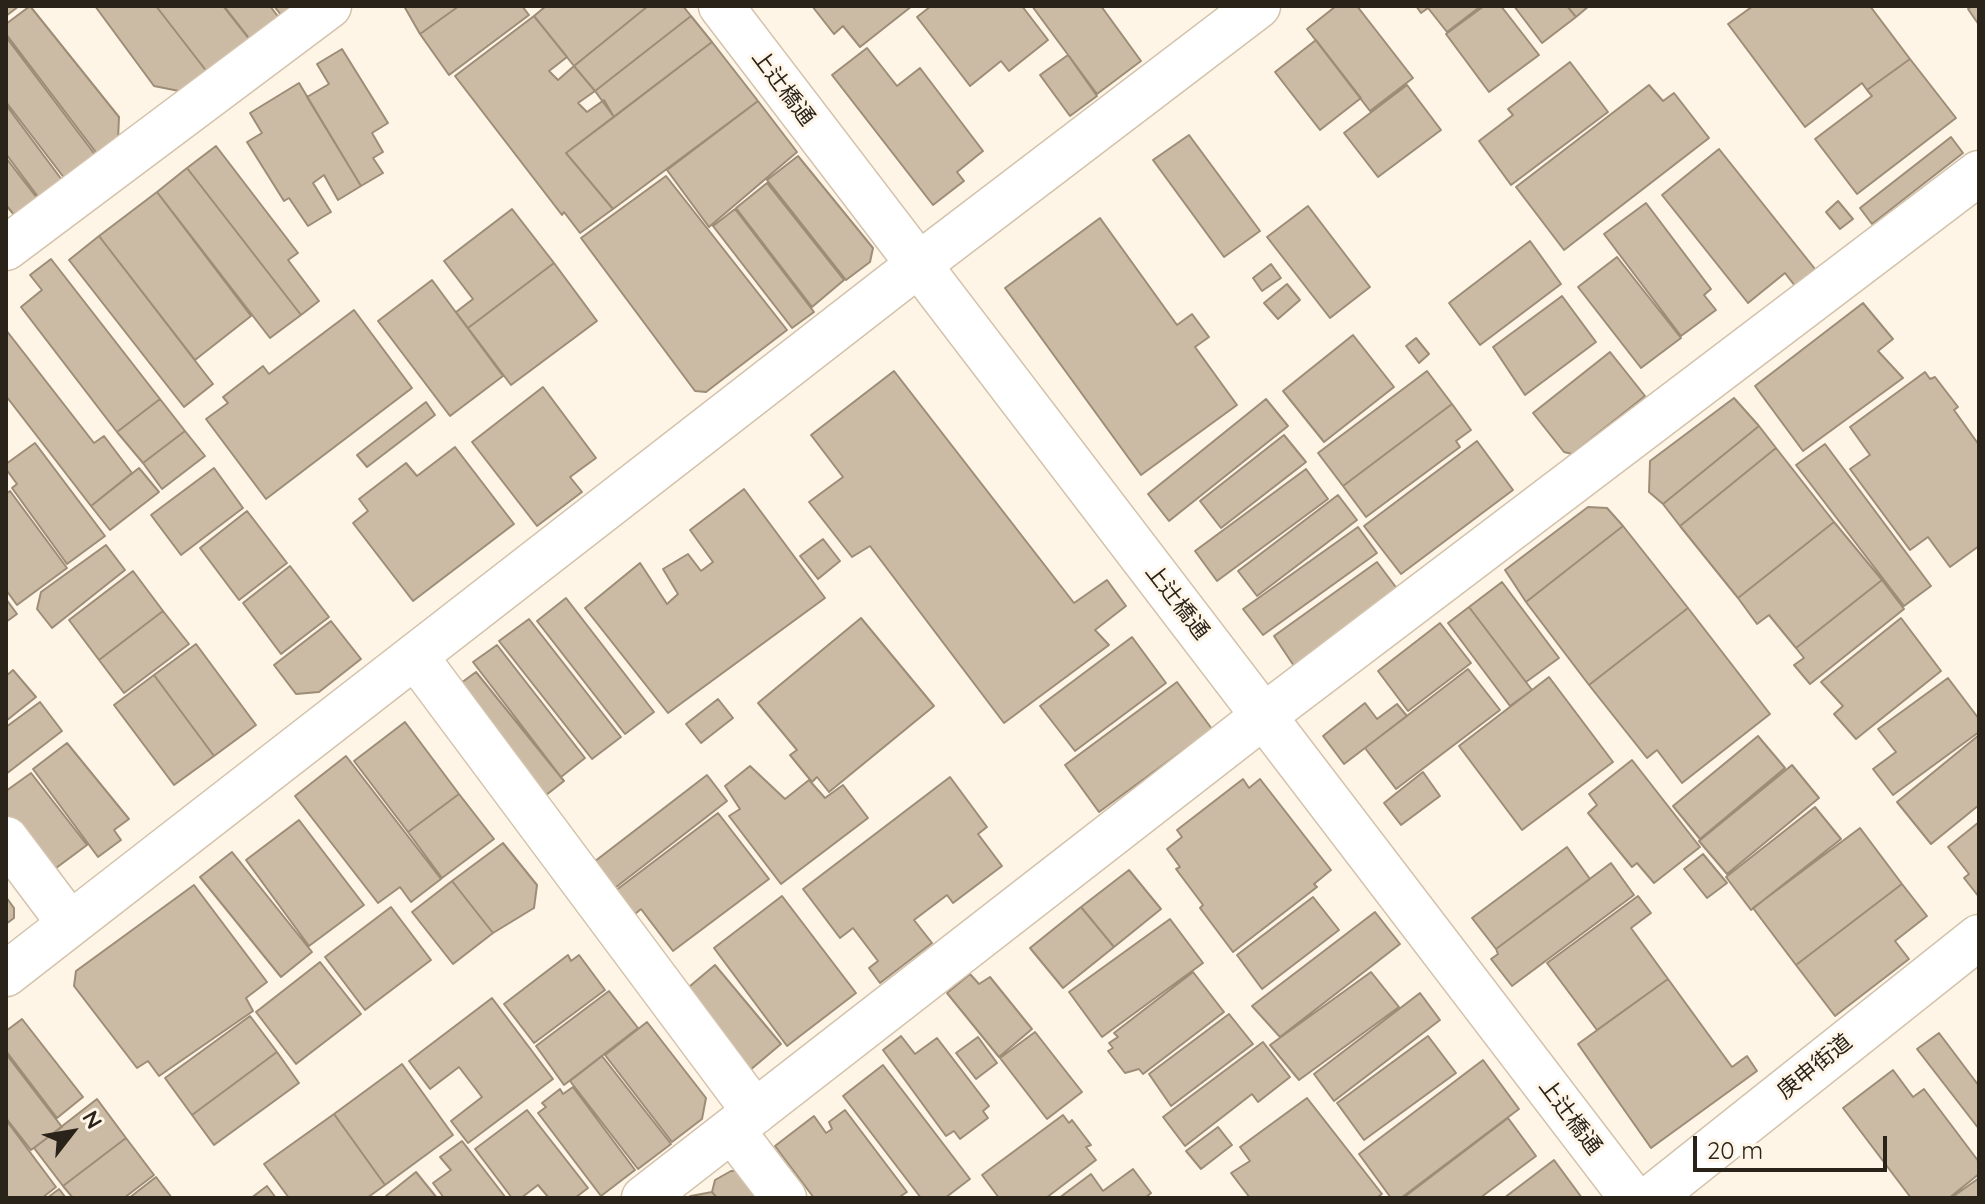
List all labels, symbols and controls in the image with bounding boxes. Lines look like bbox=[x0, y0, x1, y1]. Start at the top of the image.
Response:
street label: 上辻橋通 bbox=[746, 45, 820, 131]
street label: 上辻橋通 bbox=[1140, 559, 1214, 645]
street label: 庚申街道 bbox=[1772, 1029, 1858, 1105]
street label: 上辻橋通 bbox=[1533, 1074, 1607, 1160]
north arrow bbox=[32, 1092, 112, 1172]
text: N bbox=[76, 1105, 109, 1134]
scale bar bbox=[1697, 1120, 1891, 1170]
text: 20 m bbox=[1707, 1135, 1763, 1165]

